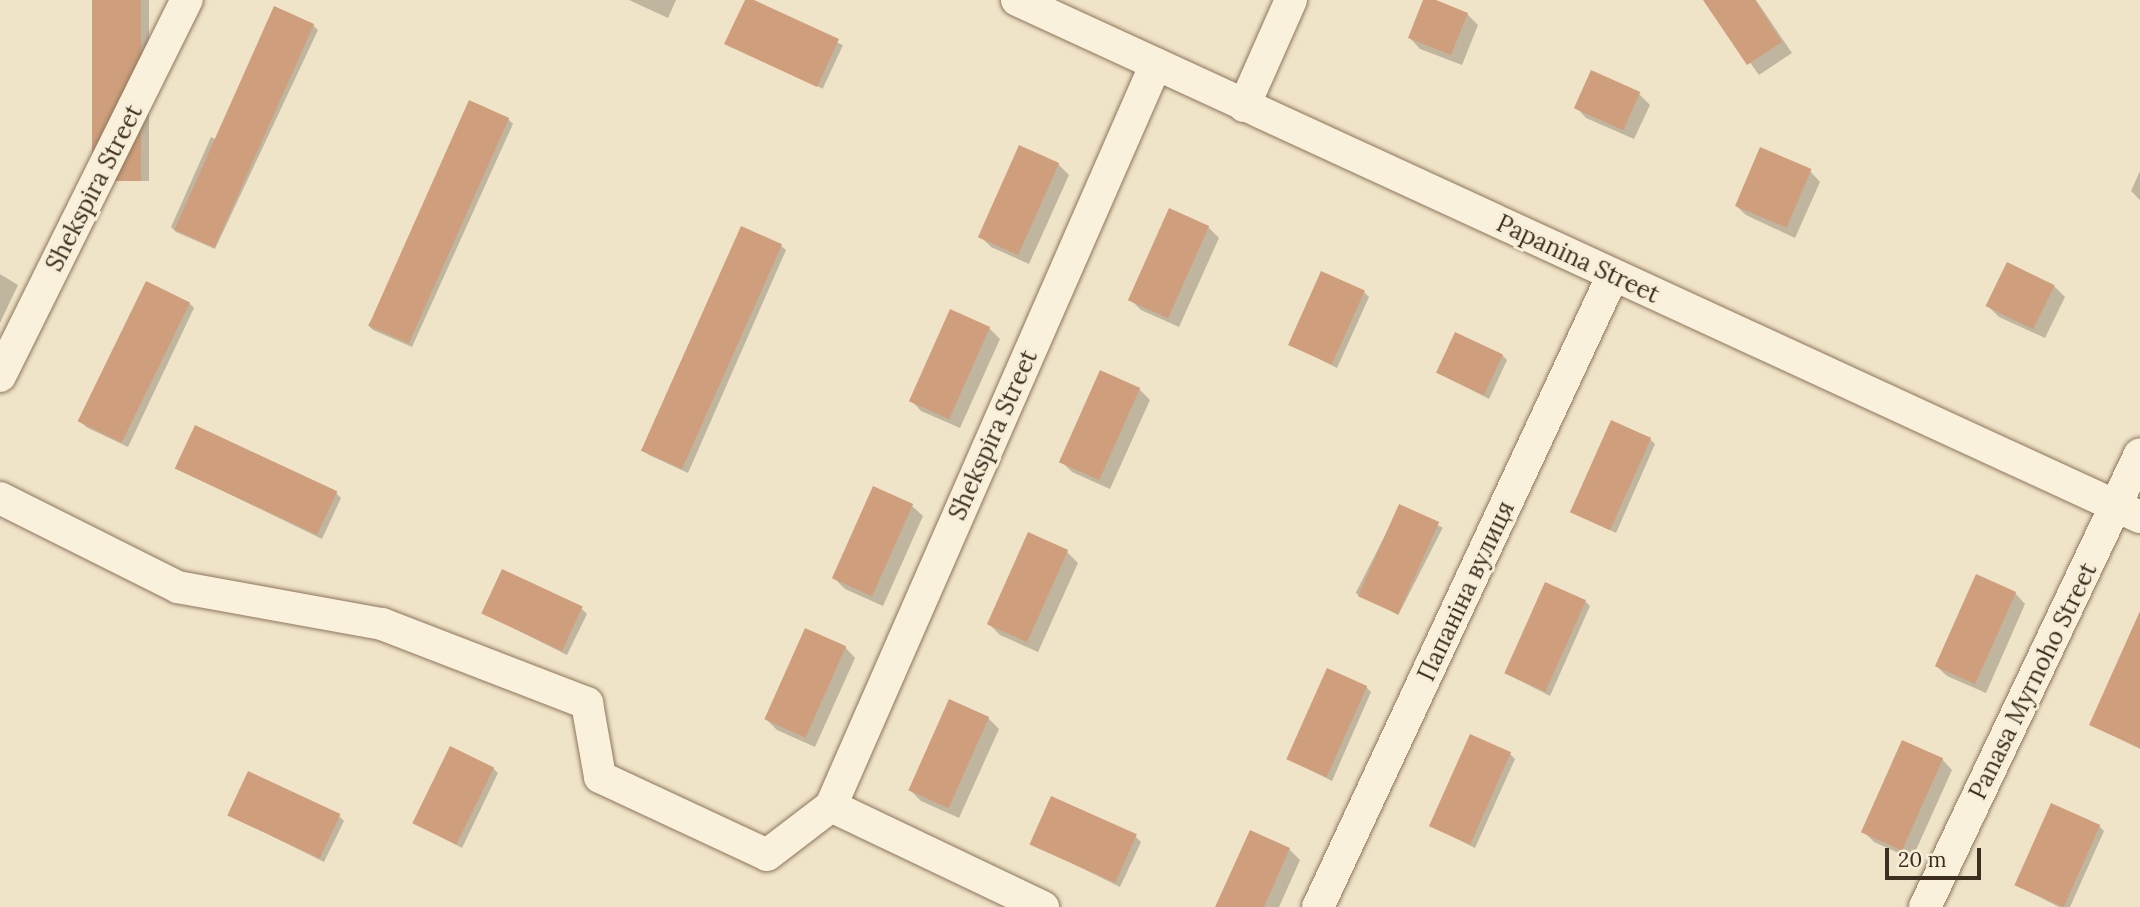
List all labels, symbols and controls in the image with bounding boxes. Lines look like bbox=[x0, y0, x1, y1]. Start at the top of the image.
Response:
street label: Shekspira Street bbox=[40, 100, 148, 276]
street label: Papanina Street bbox=[1492, 209, 1664, 309]
street label: Shekspira Street bbox=[943, 346, 1043, 524]
street label: Папаніна вулиця bbox=[1412, 497, 1520, 685]
street label: Panasa Myrnoho Street bbox=[1963, 558, 2103, 804]
scale bar bbox=[1888, 834, 1984, 878]
text: 20 m bbox=[1898, 846, 1947, 873]

